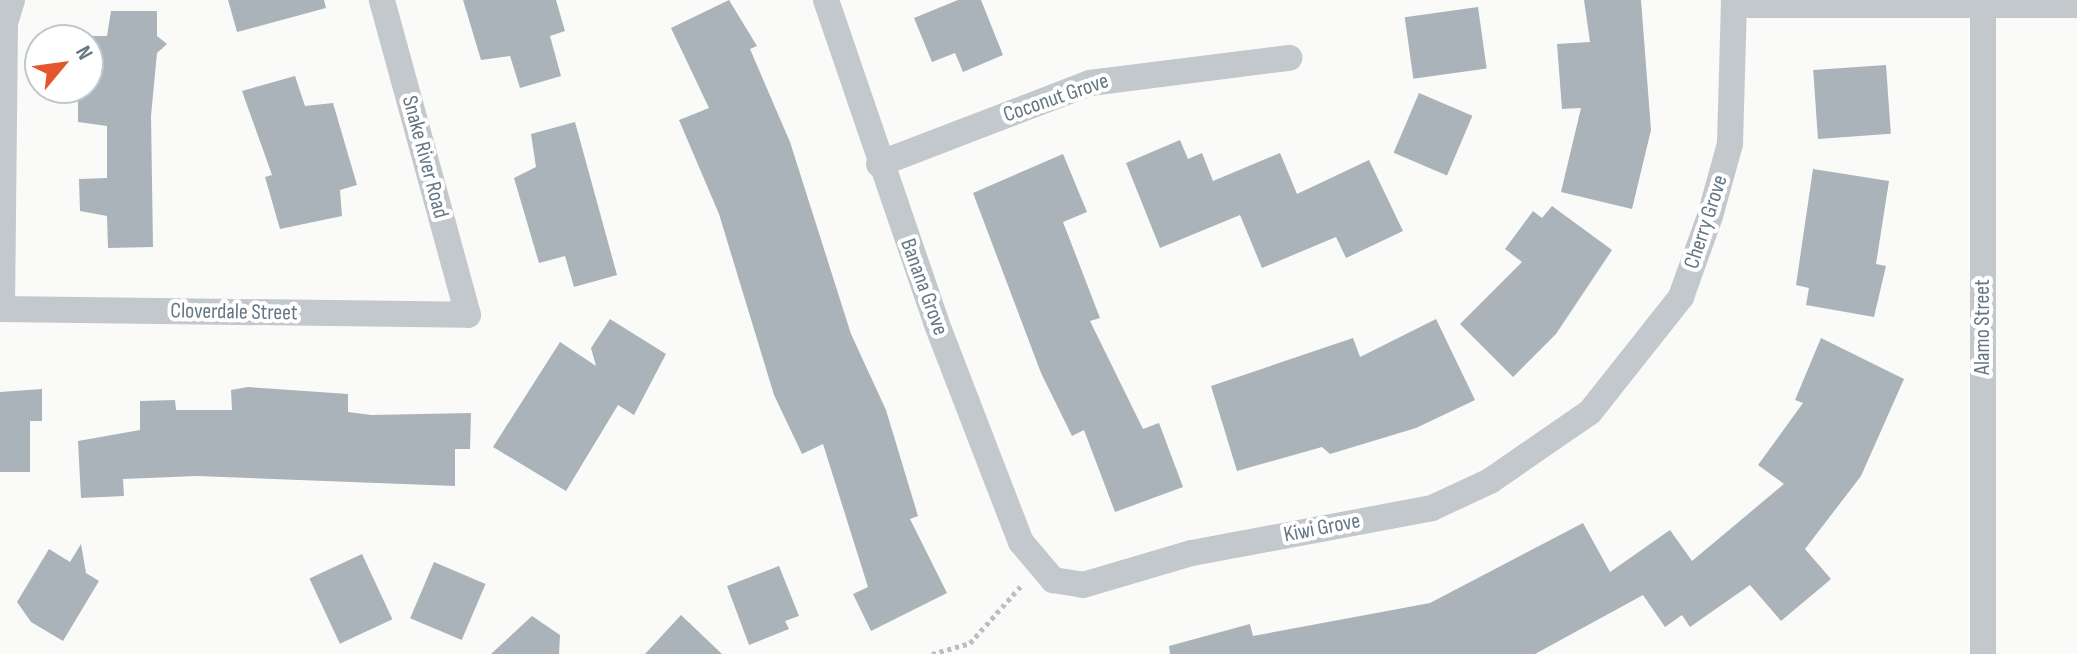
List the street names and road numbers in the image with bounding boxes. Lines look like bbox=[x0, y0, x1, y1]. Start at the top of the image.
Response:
street label: Coconut Grove bbox=[1000, 68, 1112, 128]
street label: Snake River Road bbox=[396, 93, 454, 221]
street label: Cherry Grove bbox=[1678, 172, 1734, 272]
street label: Banana Grove bbox=[894, 235, 954, 339]
street label: Alamo Street bbox=[1970, 279, 1996, 375]
street label: Cloverdale Street bbox=[170, 298, 298, 326]
street label: Kiwi Grove bbox=[1282, 508, 1362, 548]

